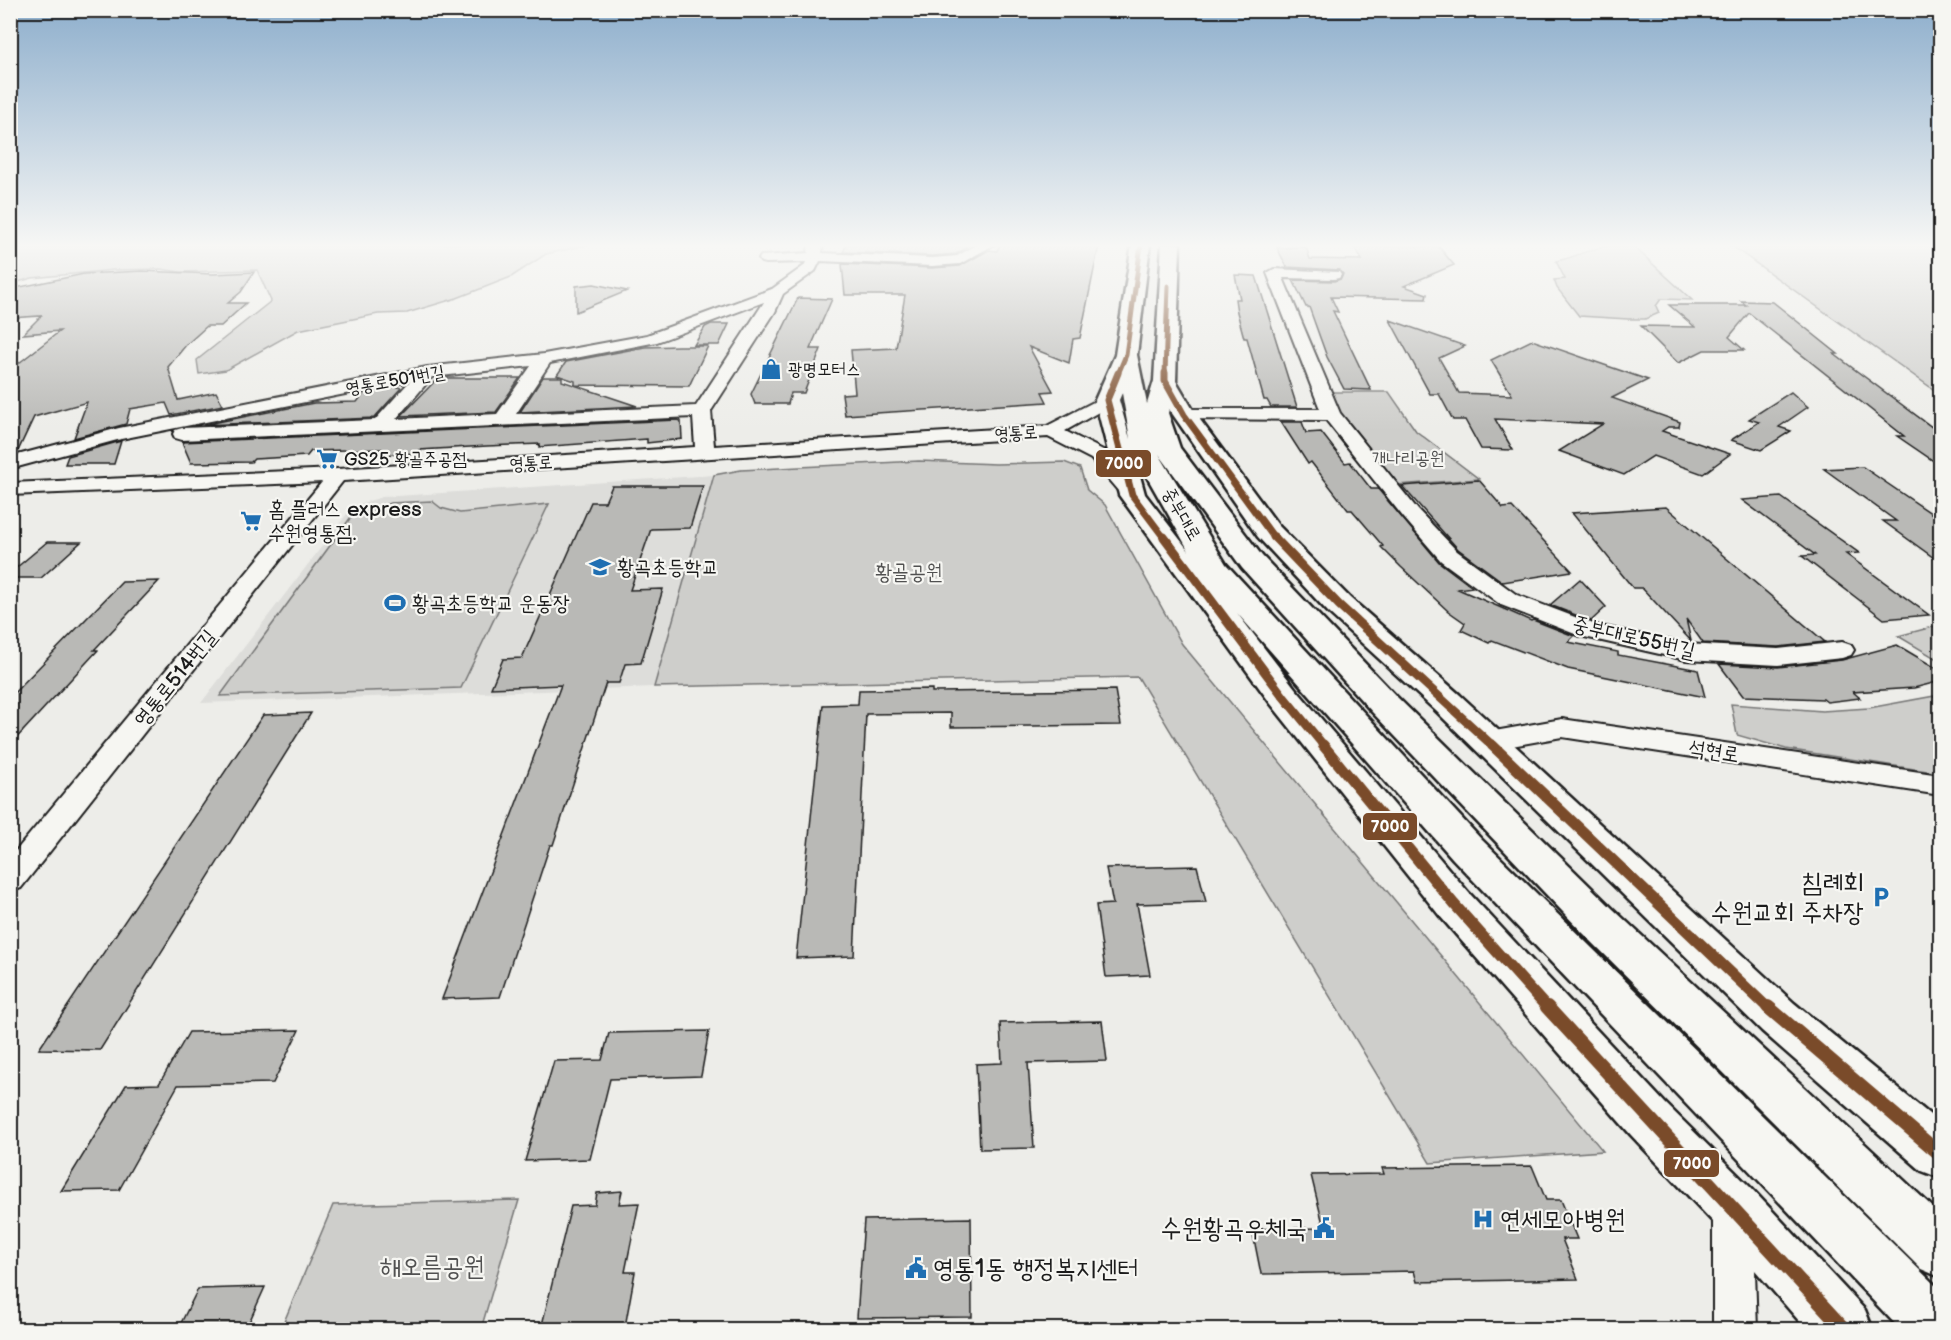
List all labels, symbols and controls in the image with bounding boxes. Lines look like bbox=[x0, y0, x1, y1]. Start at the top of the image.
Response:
shop icon: 광명모터스 bbox=[759, 357, 783, 381]
place label: 광명모터스 bbox=[788, 359, 860, 380]
street label: 영통로501번길 bbox=[344, 361, 447, 400]
street label: 영통로 bbox=[994, 422, 1038, 445]
supermarket icon: GS25 황골주공점 bbox=[315, 447, 339, 471]
park label: 개나리공원 bbox=[1372, 448, 1444, 469]
place label: GS25 황골주공점 bbox=[344, 449, 467, 470]
line badge: 7000 bbox=[1095, 449, 1152, 478]
street label: 영통로 bbox=[509, 452, 553, 475]
text: 7000 bbox=[1105, 455, 1143, 474]
street label: 중부대로 bbox=[1158, 484, 1205, 545]
place label: 홈 플러스 express 수원영통점. bbox=[268, 497, 422, 546]
supermarket icon: 홈 플러스 express 수원영통점. bbox=[239, 509, 263, 533]
school or university icon: 황곡초등학교 bbox=[588, 555, 612, 579]
place label: 황곡초등학교 bbox=[617, 555, 718, 580]
park label: 황골공원 bbox=[875, 560, 943, 585]
sports icon: 황곡초등학교 운동장 bbox=[383, 591, 407, 615]
place label: 황곡초등학교 운동장 bbox=[412, 591, 570, 616]
street label: 중부대로55번길 bbox=[1570, 611, 1698, 664]
street label: 영통로514번길 bbox=[129, 625, 222, 732]
street label: 석현로 bbox=[1687, 735, 1741, 768]
line badge: 7000 bbox=[1362, 812, 1418, 841]
text: 7000 bbox=[1371, 818, 1409, 837]
place label: 침례회 수원교회 주차장 bbox=[1711, 868, 1864, 929]
parking icon: 침례회 수원교회 주차장 bbox=[1869, 885, 1893, 909]
line badge: 7000 bbox=[1663, 1149, 1720, 1178]
text: 7000 bbox=[1673, 1155, 1711, 1174]
place label: 연세모아병원 bbox=[1500, 1205, 1626, 1236]
hospital icon: 연세모아병원 bbox=[1471, 1207, 1495, 1231]
place label: 수원황곡우체국 bbox=[1161, 1214, 1307, 1245]
public building icon: 수원황곡우체국 bbox=[1312, 1216, 1336, 1240]
park label: 해오름공원 bbox=[380, 1252, 484, 1283]
place label: 영통1동 행정복지센터 bbox=[933, 1254, 1138, 1285]
public building icon: 영통1동 행정복지센터 bbox=[904, 1256, 928, 1280]

